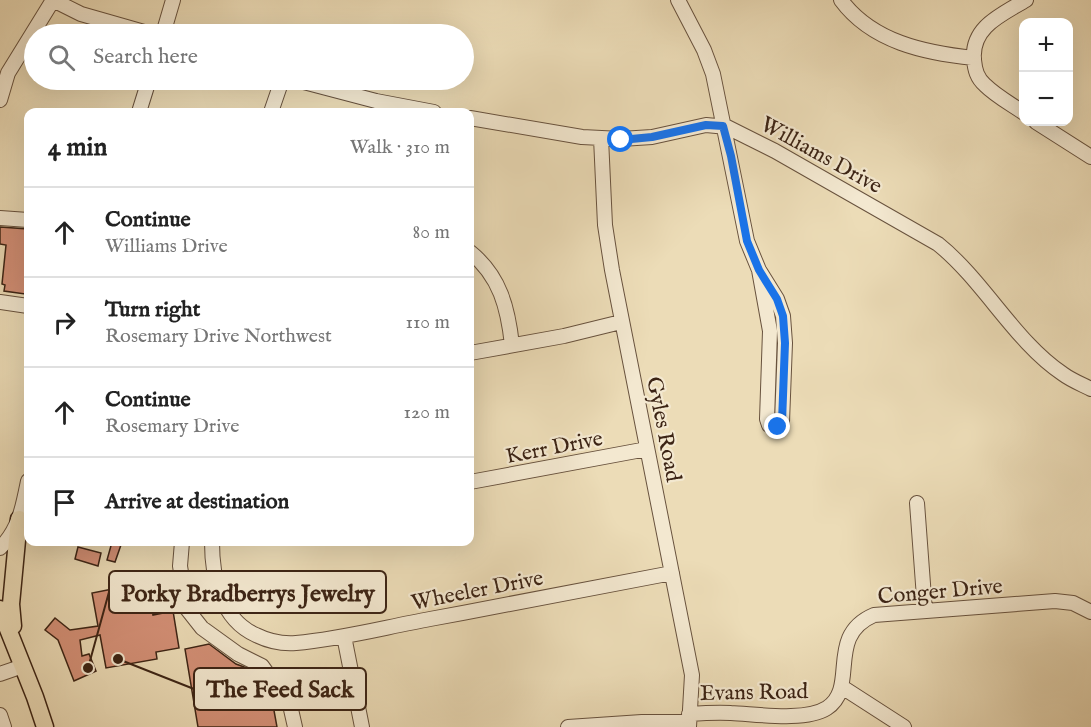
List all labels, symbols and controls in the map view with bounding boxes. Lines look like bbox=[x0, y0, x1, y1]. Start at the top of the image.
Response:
map controls bbox=[1019, 18, 1073, 126]
button: + bbox=[1019, 18, 1073, 72]
search box bbox=[24, 24, 474, 90]
icon: search bbox=[45, 41, 78, 74]
text: Search here bbox=[93, 43, 198, 71]
button: − bbox=[1019, 72, 1073, 126]
street label: Williams Drive bbox=[755, 111, 887, 201]
route start bbox=[607, 126, 633, 152]
text: 4 min bbox=[48, 131, 107, 164]
text: Walk · 310 m bbox=[350, 135, 450, 160]
text: Continue bbox=[105, 206, 191, 234]
icon: ahead bbox=[48, 216, 81, 249]
text: 80 m bbox=[413, 220, 450, 245]
text: Williams Drive bbox=[105, 234, 228, 259]
text: Turn right bbox=[105, 296, 200, 324]
icon: right bbox=[48, 306, 81, 339]
text: 110 m bbox=[406, 310, 450, 335]
text: Rosemary Drive Northwest bbox=[105, 324, 332, 349]
street label: Gyles Road bbox=[639, 374, 687, 485]
text: Continue bbox=[105, 386, 191, 414]
icon: ahead bbox=[48, 396, 81, 429]
text: 120 m bbox=[404, 400, 450, 425]
route end bbox=[764, 413, 790, 439]
text: Rosemary Drive bbox=[105, 414, 239, 439]
street label: Kerr Drive bbox=[504, 425, 605, 471]
icon: arrive bbox=[48, 486, 81, 519]
text: Arrive at destination bbox=[105, 488, 289, 516]
street label: Wheeler Drive bbox=[409, 564, 546, 617]
callout: Porky Bradberrys Jewelry bbox=[109, 571, 386, 613]
street label: Conger Drive bbox=[876, 573, 1004, 611]
text: Porky Bradberrys Jewelry bbox=[121, 579, 376, 610]
callout: The Feed Sack bbox=[194, 668, 366, 710]
text: The Feed Sack bbox=[205, 675, 355, 706]
street label: Evans Road bbox=[700, 678, 809, 708]

